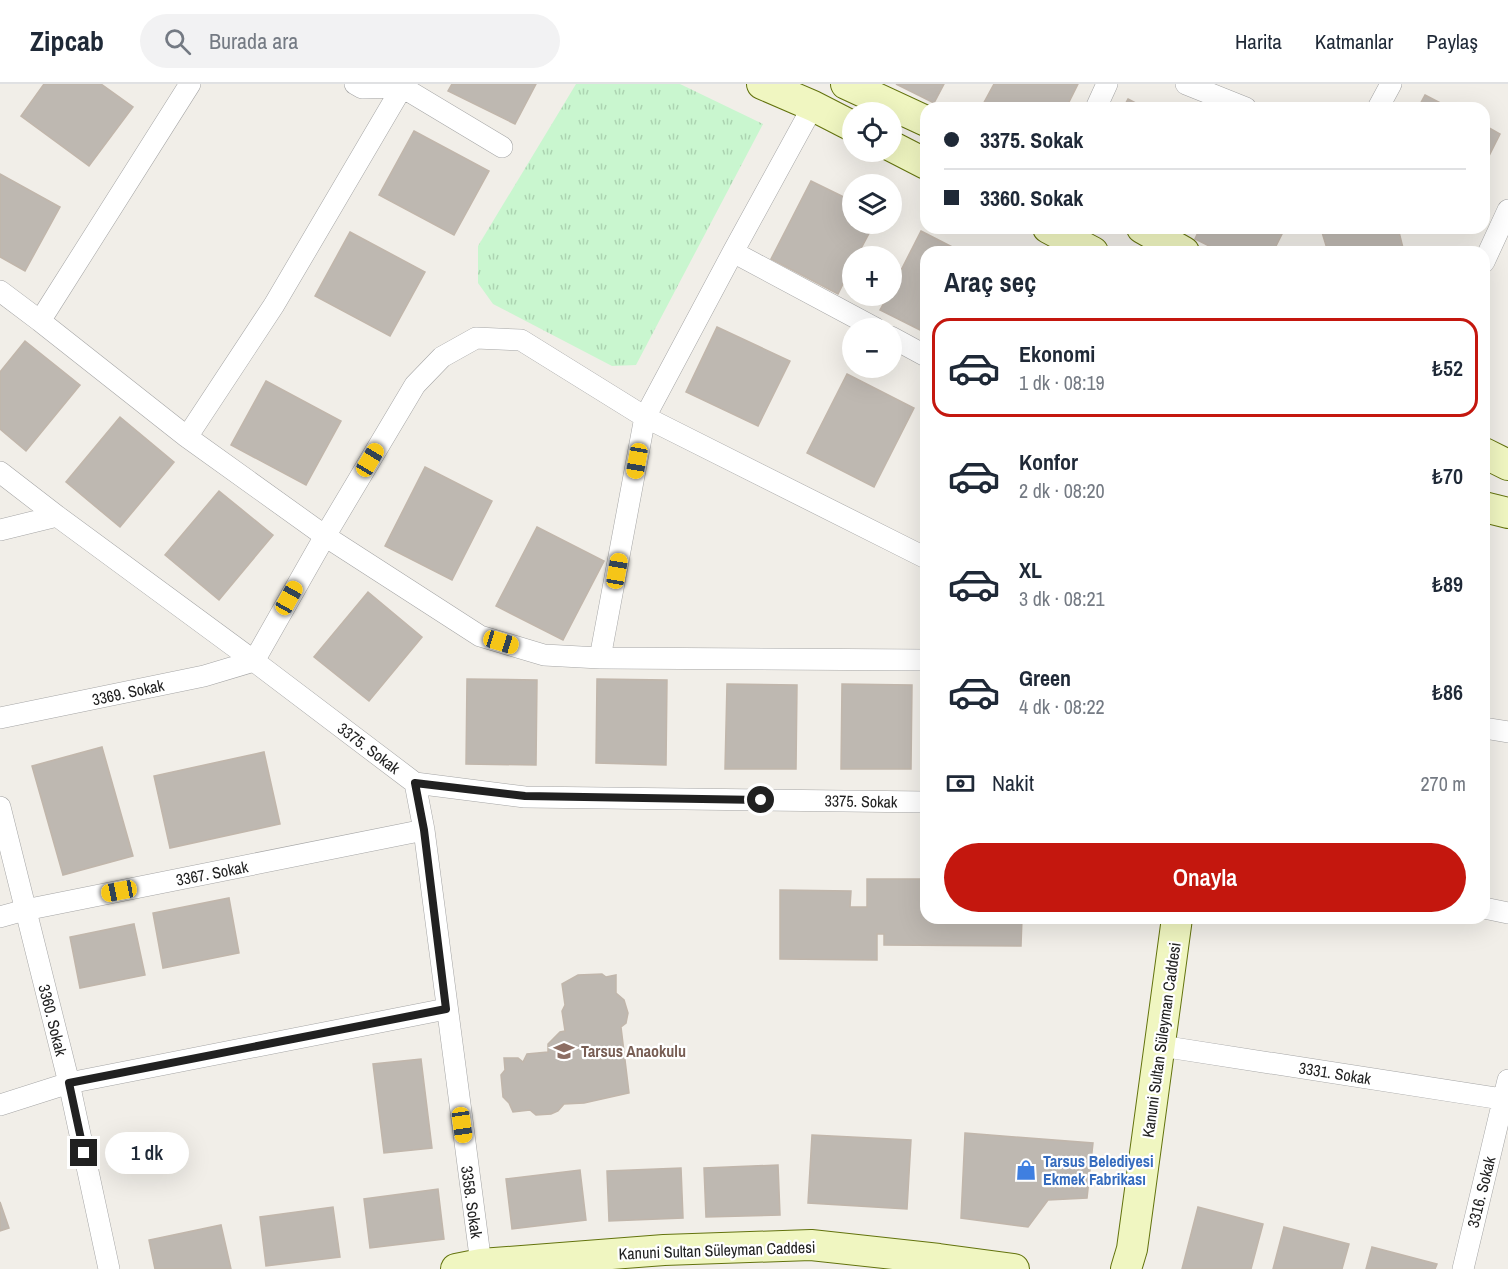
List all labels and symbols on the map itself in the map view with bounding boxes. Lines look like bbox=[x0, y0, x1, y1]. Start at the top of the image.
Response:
car bbox=[353, 440, 387, 480]
car bbox=[625, 442, 649, 480]
car bbox=[605, 552, 629, 590]
car bbox=[272, 578, 306, 618]
car bbox=[481, 628, 521, 656]
street label: 3369. Sokak bbox=[90, 674, 166, 710]
street label: 3375. Sokak bbox=[333, 717, 405, 779]
route start bbox=[747, 786, 774, 813]
street label: 3375. Sokak bbox=[824, 789, 898, 813]
street label: 3367. Sokak bbox=[174, 855, 250, 891]
car bbox=[100, 879, 138, 903]
street label: Kanuni Sultan Süleyman Caddesi bbox=[1136, 941, 1186, 1139]
street label: 3360. Sokak bbox=[34, 982, 73, 1058]
school or university icon: Tarsus Anaokulu bbox=[552, 1039, 576, 1063]
place label: Tarsus Anaokulu bbox=[581, 1040, 686, 1062]
street label: 3331. Sokak bbox=[1297, 1056, 1373, 1090]
car bbox=[451, 1106, 473, 1144]
callout: 1 dk bbox=[105, 1132, 189, 1174]
route end bbox=[70, 1139, 97, 1166]
place label: Tarsus Belediyesi Ekmek Fabrikası bbox=[1043, 1150, 1154, 1190]
street label: 3316. Sokak bbox=[1462, 1154, 1501, 1230]
shop icon: Tarsus Belediyesi Ekmek Fabrikası bbox=[1014, 1158, 1038, 1182]
street label: 3358. Sokak bbox=[456, 1164, 488, 1240]
street label: Kanuni Sultan Süleyman Caddesi bbox=[618, 1236, 816, 1264]

